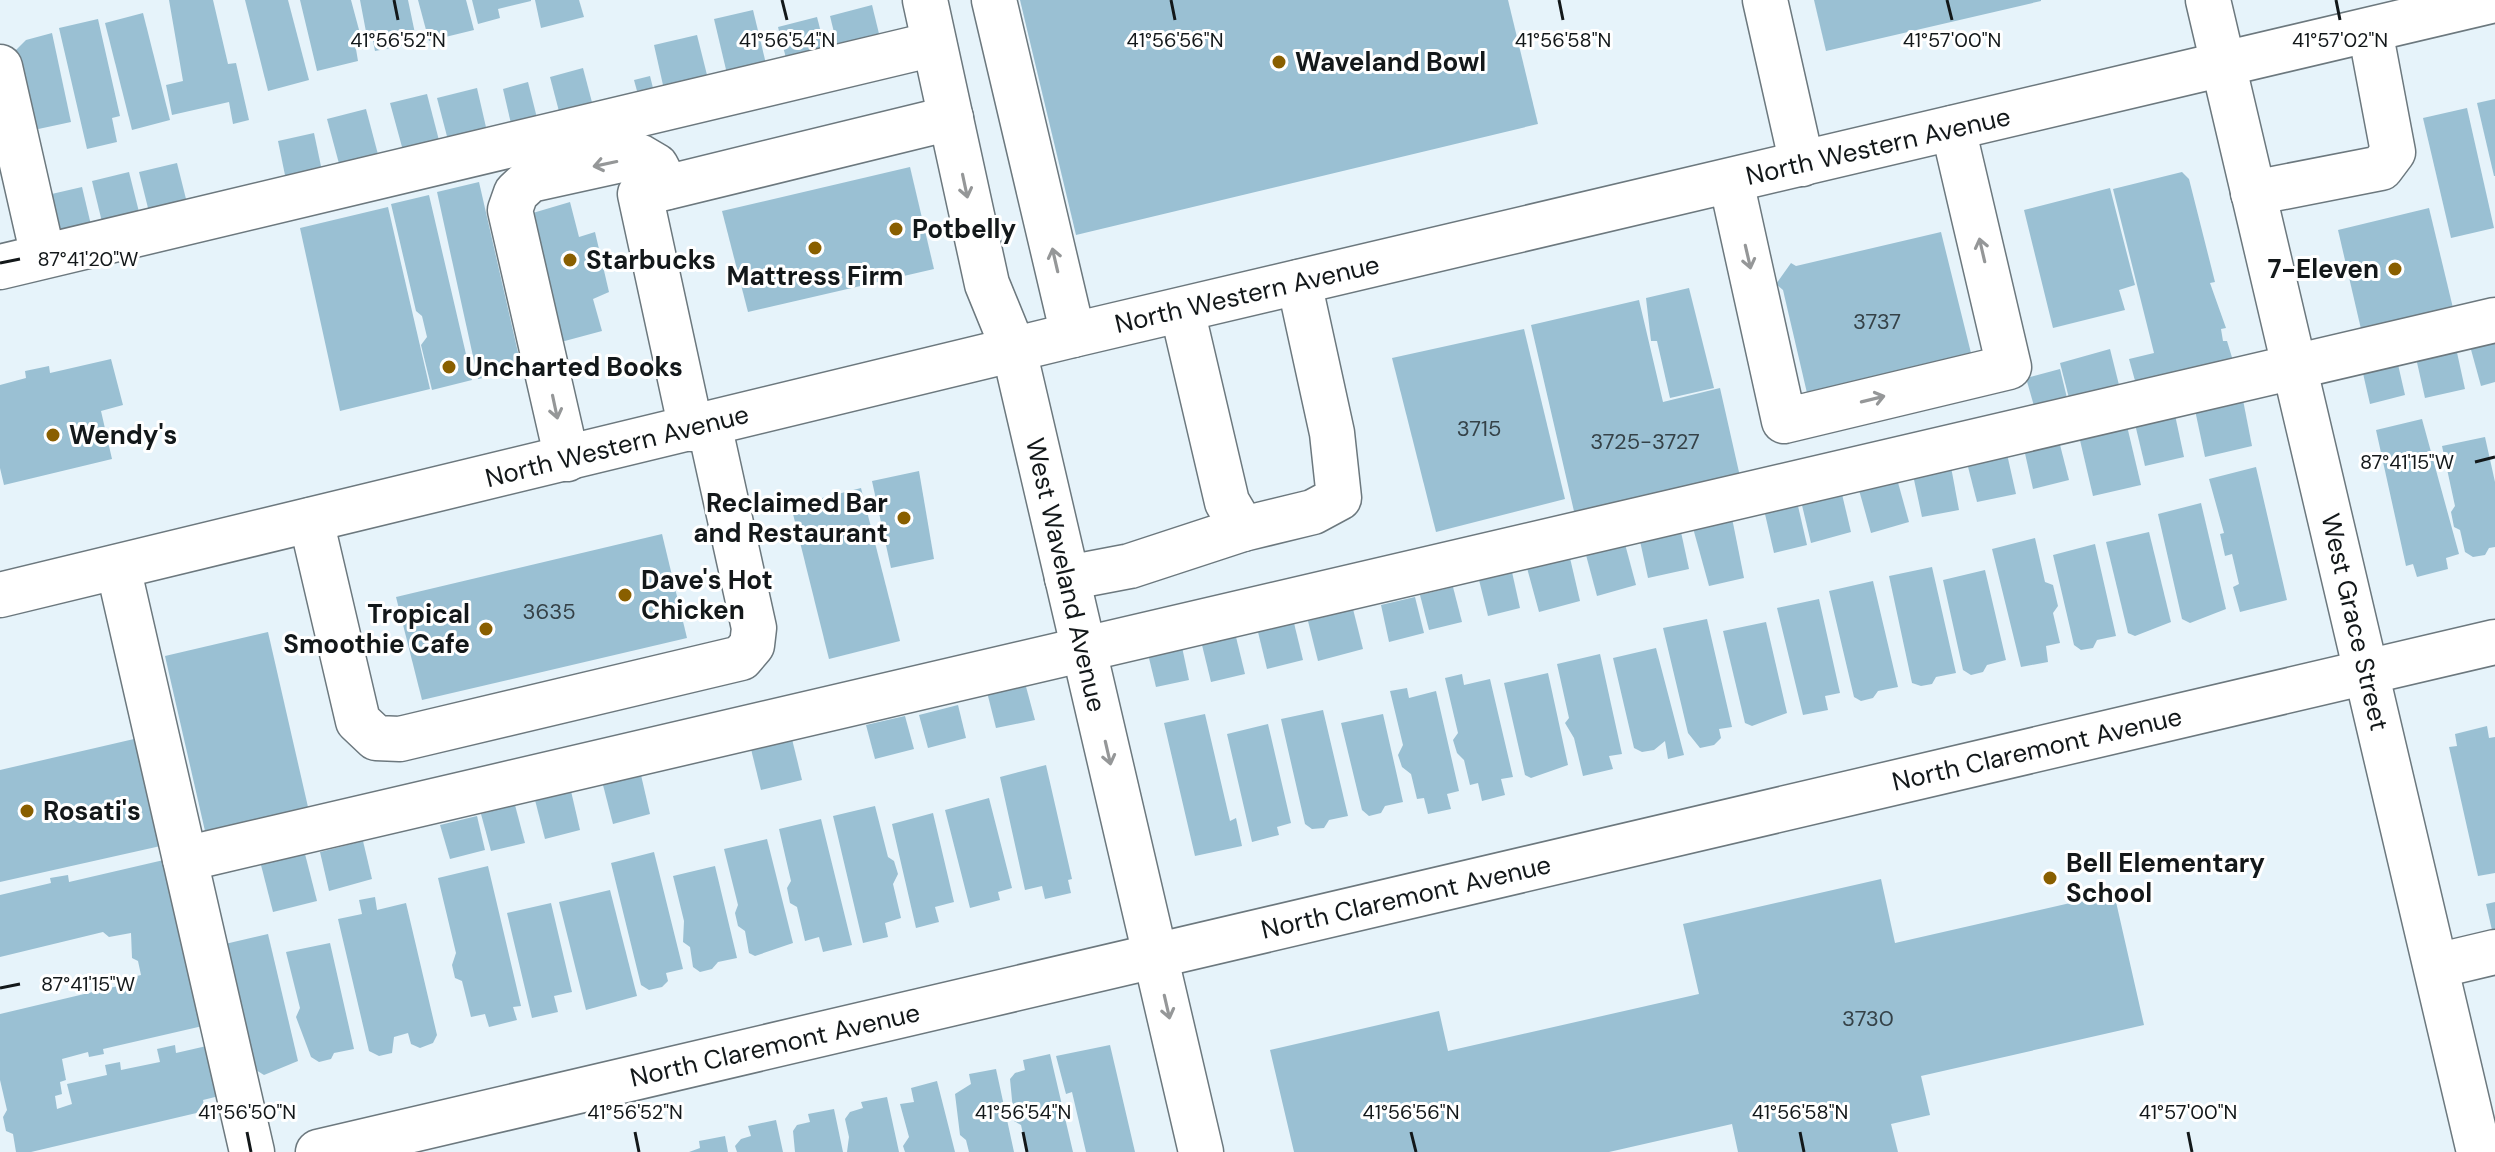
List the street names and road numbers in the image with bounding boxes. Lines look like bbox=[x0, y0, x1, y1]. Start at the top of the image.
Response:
street label: North Western Avenue bbox=[1742, 99, 2014, 193]
street label: North Western Avenue bbox=[1111, 247, 1383, 341]
street label: North Western Avenue bbox=[482, 397, 752, 495]
street label: West Waveland Avenue bbox=[1018, 435, 1114, 715]
street label: West Grace Street bbox=[2313, 510, 2397, 734]
street label: North Claremont Avenue bbox=[1889, 699, 2185, 799]
street label: North Claremont Avenue bbox=[1258, 847, 1554, 947]
street label: North Claremont Avenue bbox=[627, 995, 923, 1095]

